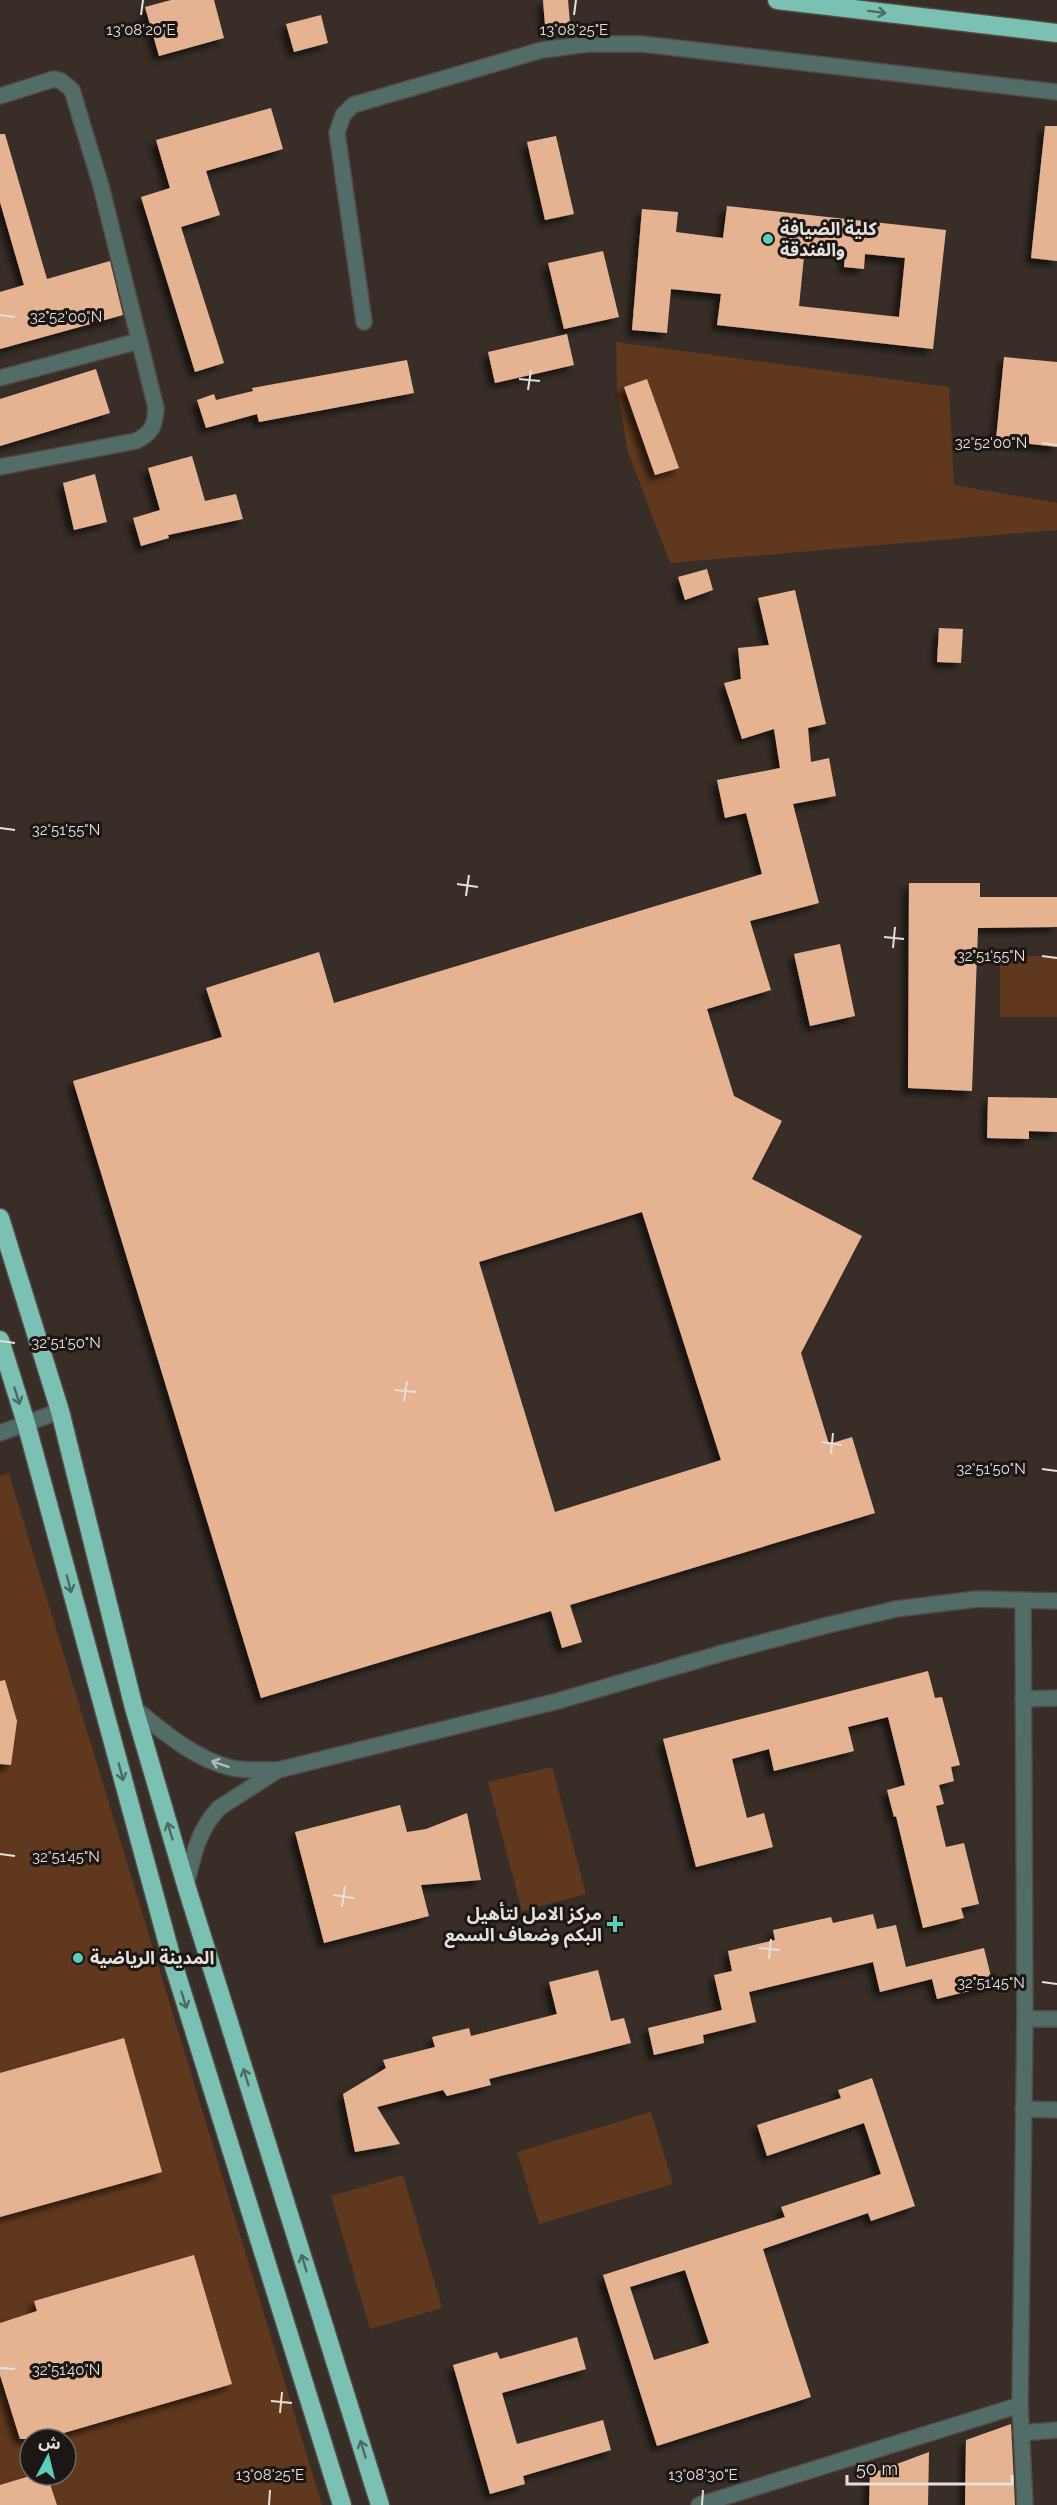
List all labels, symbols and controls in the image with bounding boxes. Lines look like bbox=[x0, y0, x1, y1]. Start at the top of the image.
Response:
one-way arrow bbox=[867, 7, 887, 18]
text: 13°08'20"E bbox=[106, 21, 176, 39]
text: 13°08'25"E bbox=[540, 21, 608, 39]
place label: كلية الضيافة والفندقة bbox=[780, 218, 877, 260]
marker: كلية الضيافة والفندقة bbox=[761, 232, 775, 246]
text: 32°52'00"N bbox=[30, 308, 102, 326]
text: 32°52'00"N bbox=[955, 434, 1027, 452]
text: 32°51'55"N bbox=[32, 821, 100, 839]
text: 32°51'55"N bbox=[957, 947, 1025, 965]
text: 32°51'50"N bbox=[31, 1334, 101, 1352]
one-way arrow bbox=[12, 1386, 23, 1405]
text: 32°51'50"N bbox=[956, 1460, 1026, 1478]
one-way arrow bbox=[64, 1574, 76, 1593]
one-way arrow bbox=[211, 1757, 230, 1768]
one-way arrow bbox=[115, 1762, 127, 1781]
one-way arrow bbox=[164, 1822, 175, 1841]
text: 32°51'45"N bbox=[32, 1848, 100, 1866]
place label: مركز الامل لتأهيل البكم وضعاف السمع bbox=[444, 1901, 602, 1948]
marker: مركز الامل لتأهيل البكم وضعاف السمع bbox=[606, 1915, 624, 1933]
place label: المدينة الرياضية bbox=[90, 1947, 214, 1969]
marker: المدينة الرياضية bbox=[71, 1951, 85, 1965]
text: 32°51'45"N bbox=[957, 1974, 1025, 1992]
one-way arrow bbox=[179, 1990, 190, 2009]
one-way arrow bbox=[240, 2068, 251, 2087]
one-way arrow bbox=[298, 2254, 309, 2273]
text: 32°51'40"N bbox=[32, 2361, 100, 2379]
north arrow bbox=[18, 2427, 78, 2487]
text: ش bbox=[38, 2432, 62, 2453]
one-way arrow bbox=[357, 2440, 368, 2459]
scale bar bbox=[847, 2448, 1012, 2486]
text: 50 m bbox=[856, 2458, 898, 2479]
text: 13°08'25"E bbox=[236, 2466, 304, 2484]
text: 13°08'30"E bbox=[668, 2466, 738, 2484]

